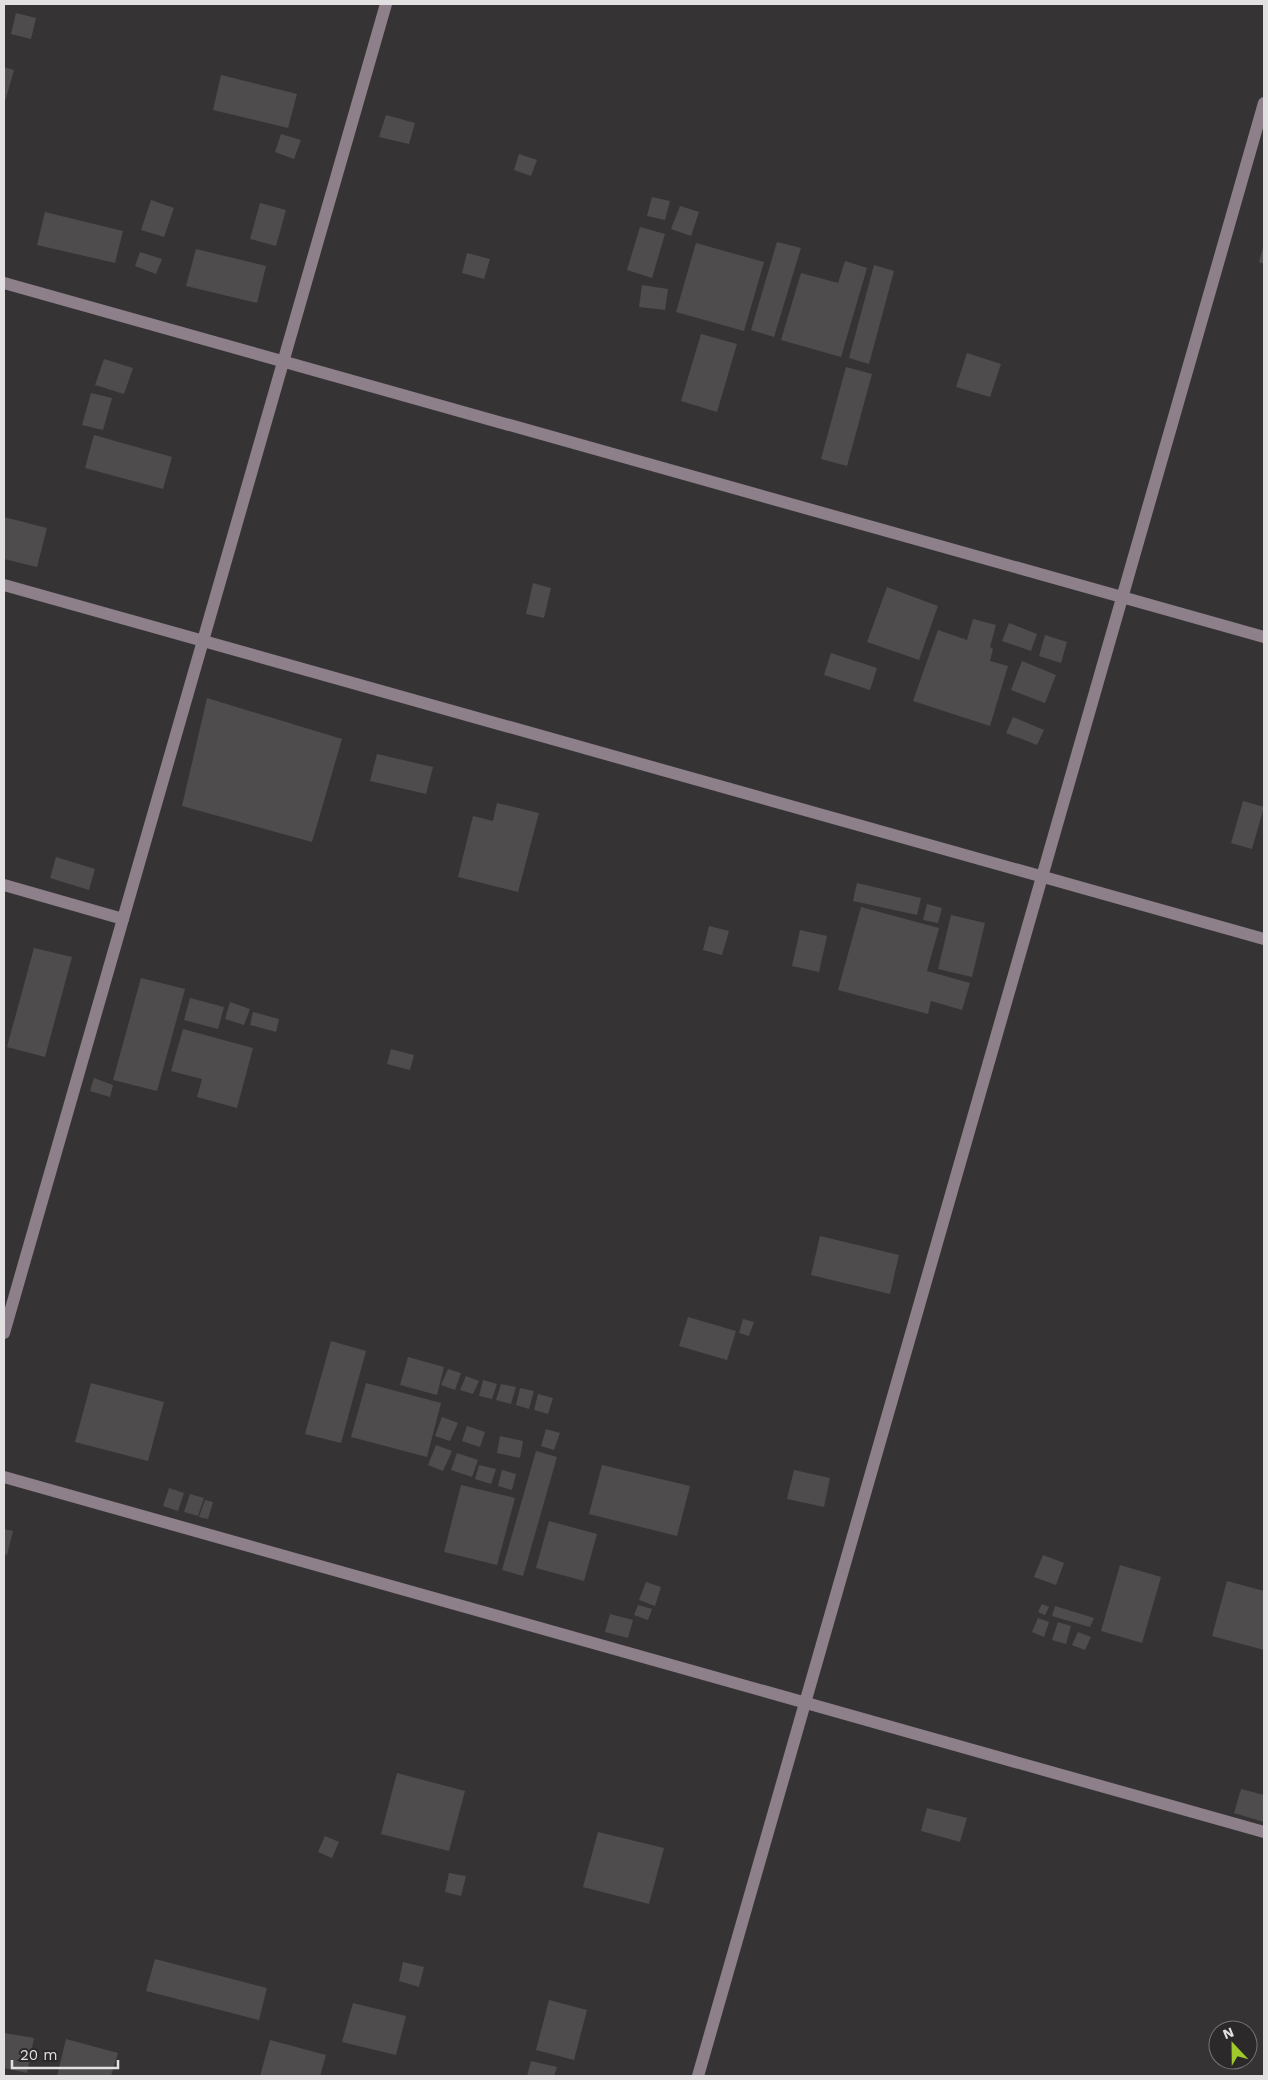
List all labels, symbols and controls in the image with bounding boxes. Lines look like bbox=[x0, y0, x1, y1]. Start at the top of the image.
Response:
north arrow bbox=[1208, 2020, 1258, 2070]
text: N bbox=[1220, 2024, 1236, 2042]
scale bar bbox=[12, 2038, 119, 2070]
text: 20 m bbox=[20, 2046, 58, 2064]

